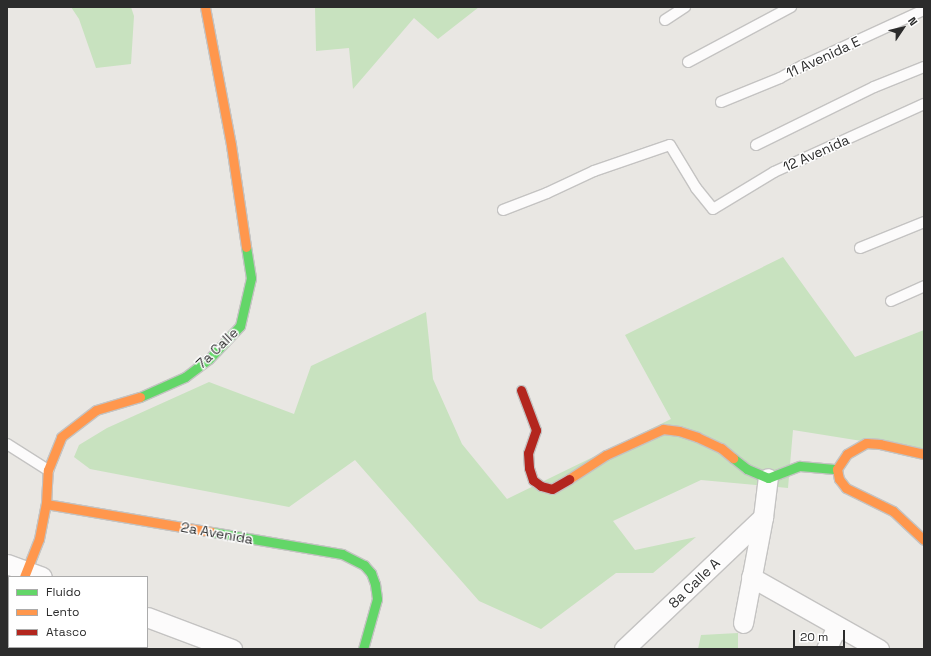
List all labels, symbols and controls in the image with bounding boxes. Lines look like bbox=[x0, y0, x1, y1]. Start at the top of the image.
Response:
north arrow bbox=[883, 8, 923, 48]
text: N bbox=[905, 14, 921, 28]
street label: 11 Avenida E bbox=[783, 32, 863, 82]
street label: 12 Avenida bbox=[780, 131, 852, 175]
street label: 7a Calle bbox=[193, 324, 241, 372]
street label: 2a Avenida bbox=[179, 518, 255, 548]
street label: 8a Calle A bbox=[665, 554, 723, 612]
legend bbox=[8, 576, 148, 648]
text: Fluido bbox=[46, 584, 81, 600]
text: Lento bbox=[46, 604, 80, 620]
scale bar bbox=[795, 622, 847, 648]
text: Atasco bbox=[46, 624, 87, 640]
text: 20 m bbox=[800, 629, 828, 645]

